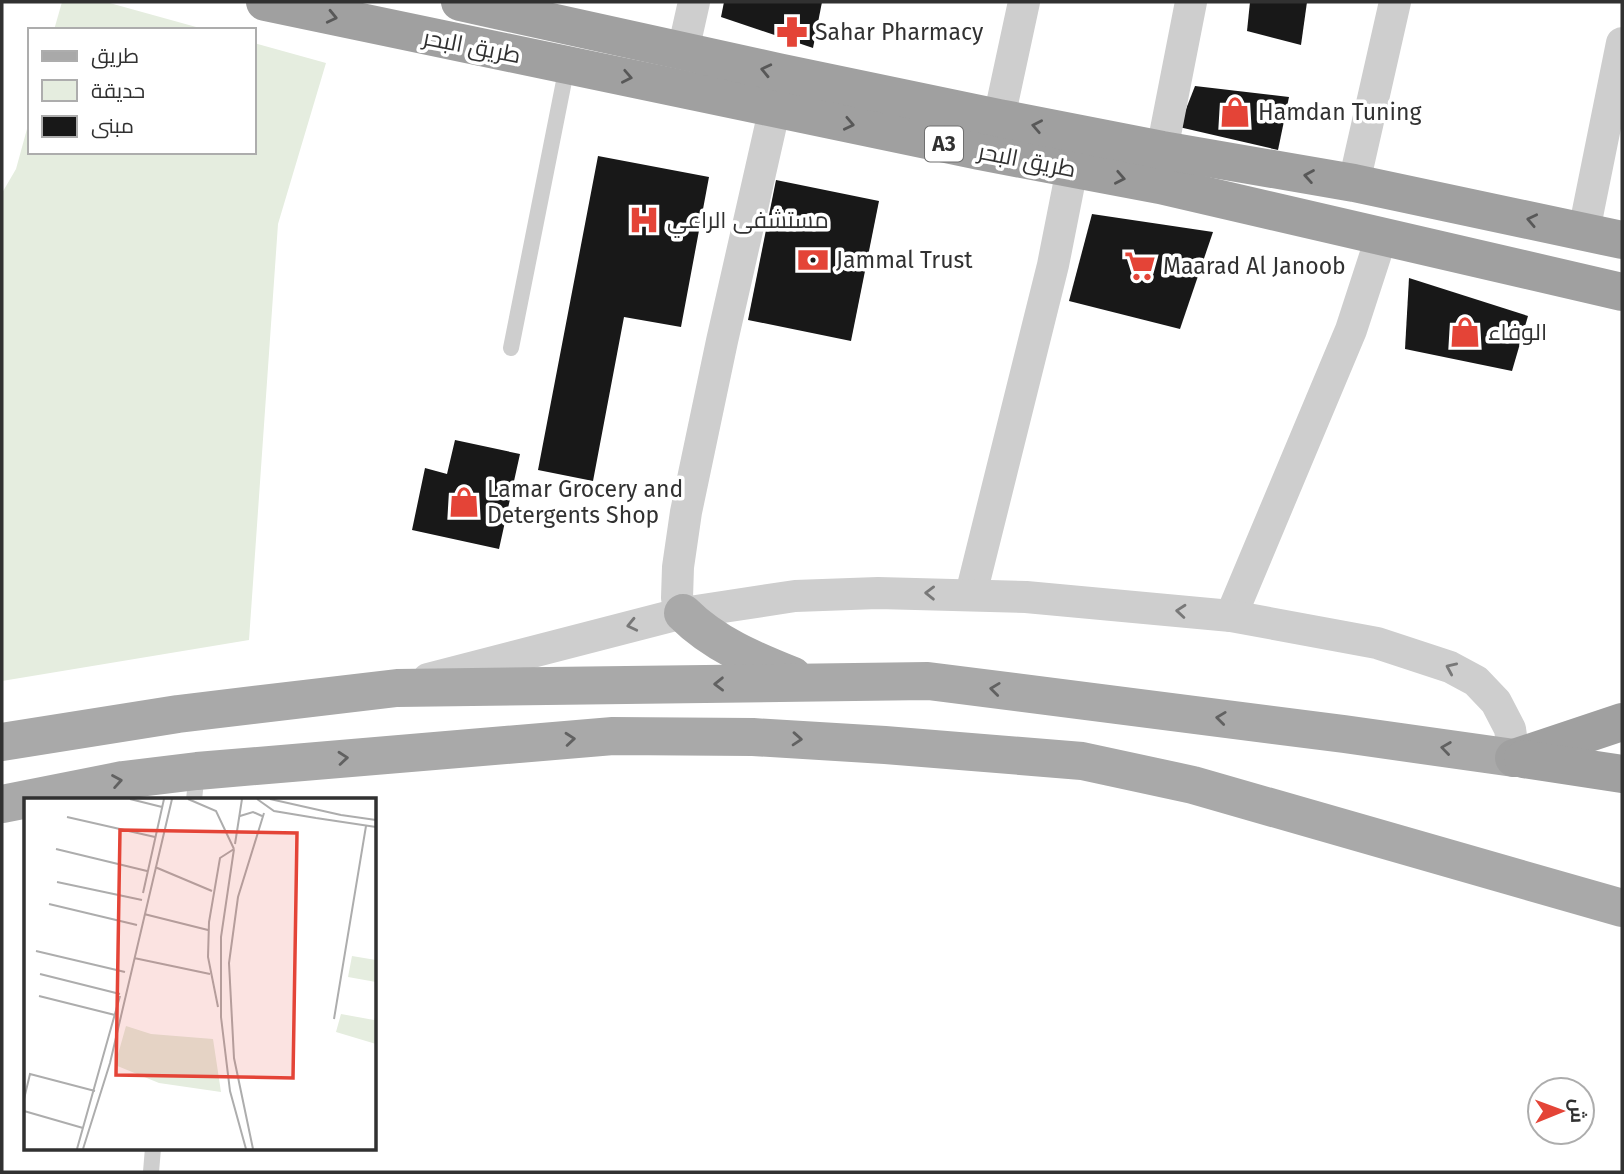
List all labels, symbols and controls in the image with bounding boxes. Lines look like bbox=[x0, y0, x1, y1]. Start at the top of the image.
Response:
one-way arrow bbox=[326, 8, 338, 23]
pharmacy icon: Sahar Pharmacy bbox=[775, 15, 809, 49]
place label: Sahar Pharmacy bbox=[815, 18, 984, 46]
street label: طريق البحر bbox=[419, 22, 523, 69]
legend bbox=[28, 28, 256, 154]
text: طريق bbox=[91, 43, 139, 69]
one-way arrow bbox=[760, 63, 772, 78]
one-way arrow bbox=[621, 69, 633, 84]
text: حديقة bbox=[91, 78, 145, 104]
shop icon: Hamdan Tuning bbox=[1218, 95, 1252, 129]
place label: Hamdan Tuning bbox=[1258, 98, 1422, 126]
text: مبنى bbox=[91, 113, 134, 139]
one-way arrow bbox=[843, 115, 855, 130]
one-way arrow bbox=[1031, 119, 1043, 134]
road number: A3 bbox=[925, 127, 963, 162]
street label: طريق البحر bbox=[974, 136, 1078, 183]
one-way arrow bbox=[1303, 169, 1314, 184]
one-way arrow bbox=[1115, 170, 1126, 185]
hospital icon: مستشفى الراعي bbox=[627, 203, 661, 237]
place label: مستشفى الراعي bbox=[667, 206, 829, 238]
one-way arrow bbox=[1526, 214, 1538, 229]
bank icon: Jammal Trust bbox=[796, 243, 830, 277]
place label: Jammal Trust bbox=[836, 246, 973, 274]
supermarket icon: Maarad Al Janoob bbox=[1123, 249, 1157, 283]
place label: Maarad Al Janoob bbox=[1163, 252, 1346, 280]
shop icon: الوفاء bbox=[1448, 315, 1482, 349]
place label: الوفاء bbox=[1488, 318, 1547, 346]
place label: Lamar Grocery and Detergents Shop bbox=[487, 475, 683, 529]
shop icon: Lamar Grocery and Detergents Shop bbox=[447, 485, 481, 519]
one-way arrow bbox=[924, 585, 935, 601]
one-way arrow bbox=[1175, 604, 1186, 619]
one-way arrow bbox=[626, 617, 638, 631]
one-way arrow bbox=[1445, 662, 1458, 676]
one-way arrow bbox=[713, 676, 724, 691]
one-way arrow bbox=[989, 682, 1001, 697]
one-way arrow bbox=[1215, 711, 1227, 726]
one-way arrow bbox=[565, 732, 576, 747]
one-way arrow bbox=[792, 732, 803, 747]
one-way arrow bbox=[1440, 741, 1452, 756]
one-way arrow bbox=[338, 751, 349, 766]
one-way arrow bbox=[111, 774, 123, 789]
inset map bbox=[24, 798, 376, 1150]
north arrow bbox=[1526, 1076, 1596, 1146]
text: ش bbox=[1566, 1098, 1589, 1123]

